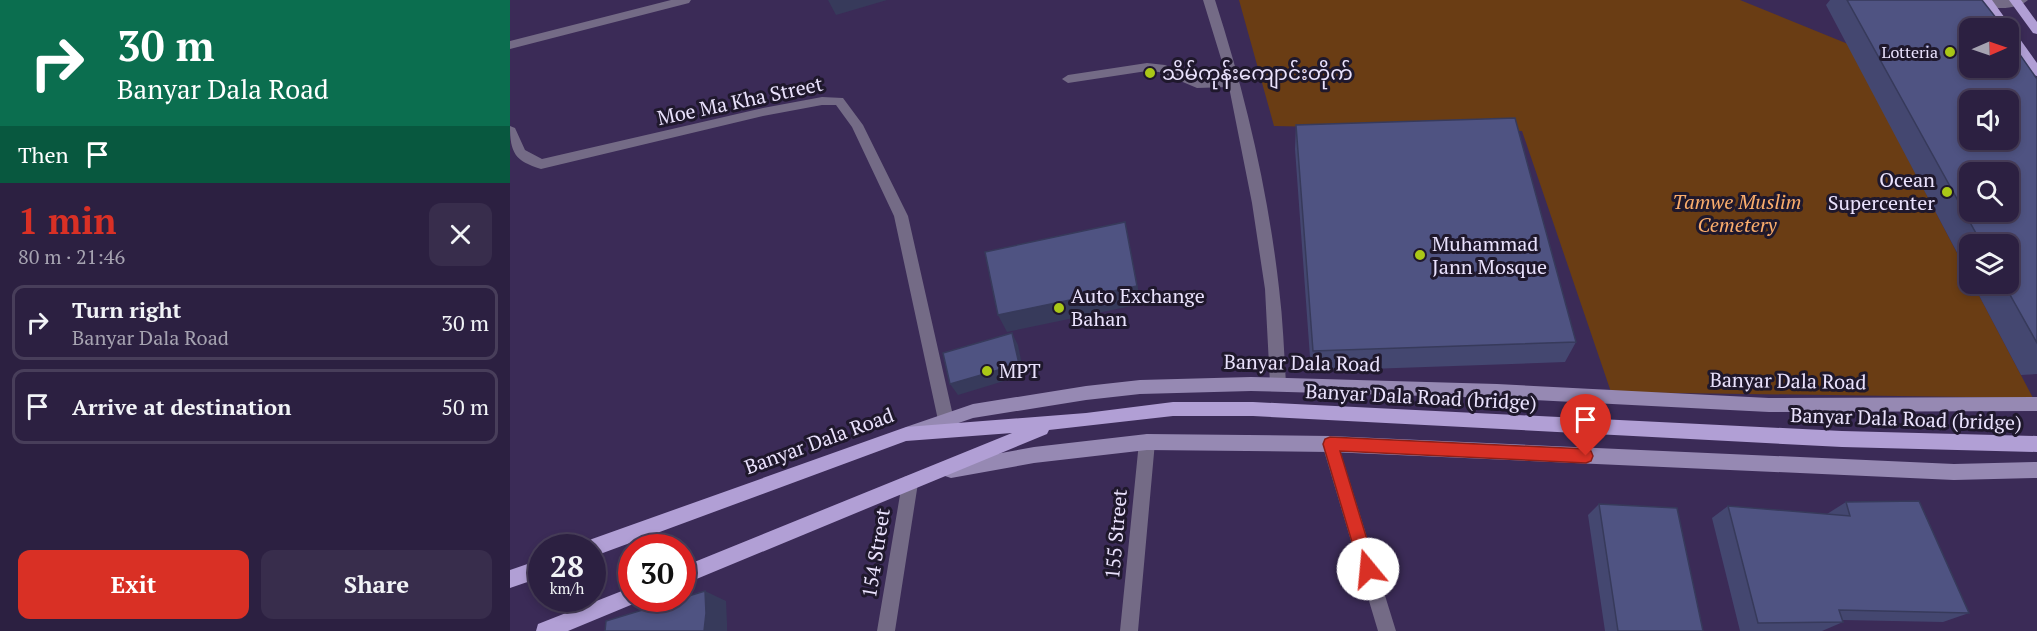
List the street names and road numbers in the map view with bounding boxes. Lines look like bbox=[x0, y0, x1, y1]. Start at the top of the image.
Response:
street label: Moe Ma Kha Street bbox=[655, 70, 826, 131]
street label: Banyar Dala Road bbox=[1223, 348, 1381, 377]
street label: Banyar Dala Road bbox=[1709, 366, 1867, 395]
street label: Banyar Dala Road (bridge) bbox=[1305, 377, 1537, 416]
street label: Banyar Dala Road bbox=[740, 401, 897, 480]
street label: Banyar Dala Road (bridge) bbox=[1790, 401, 2022, 436]
street label: 155 Street bbox=[1098, 487, 1133, 580]
street label: 154 Street bbox=[855, 506, 896, 600]

